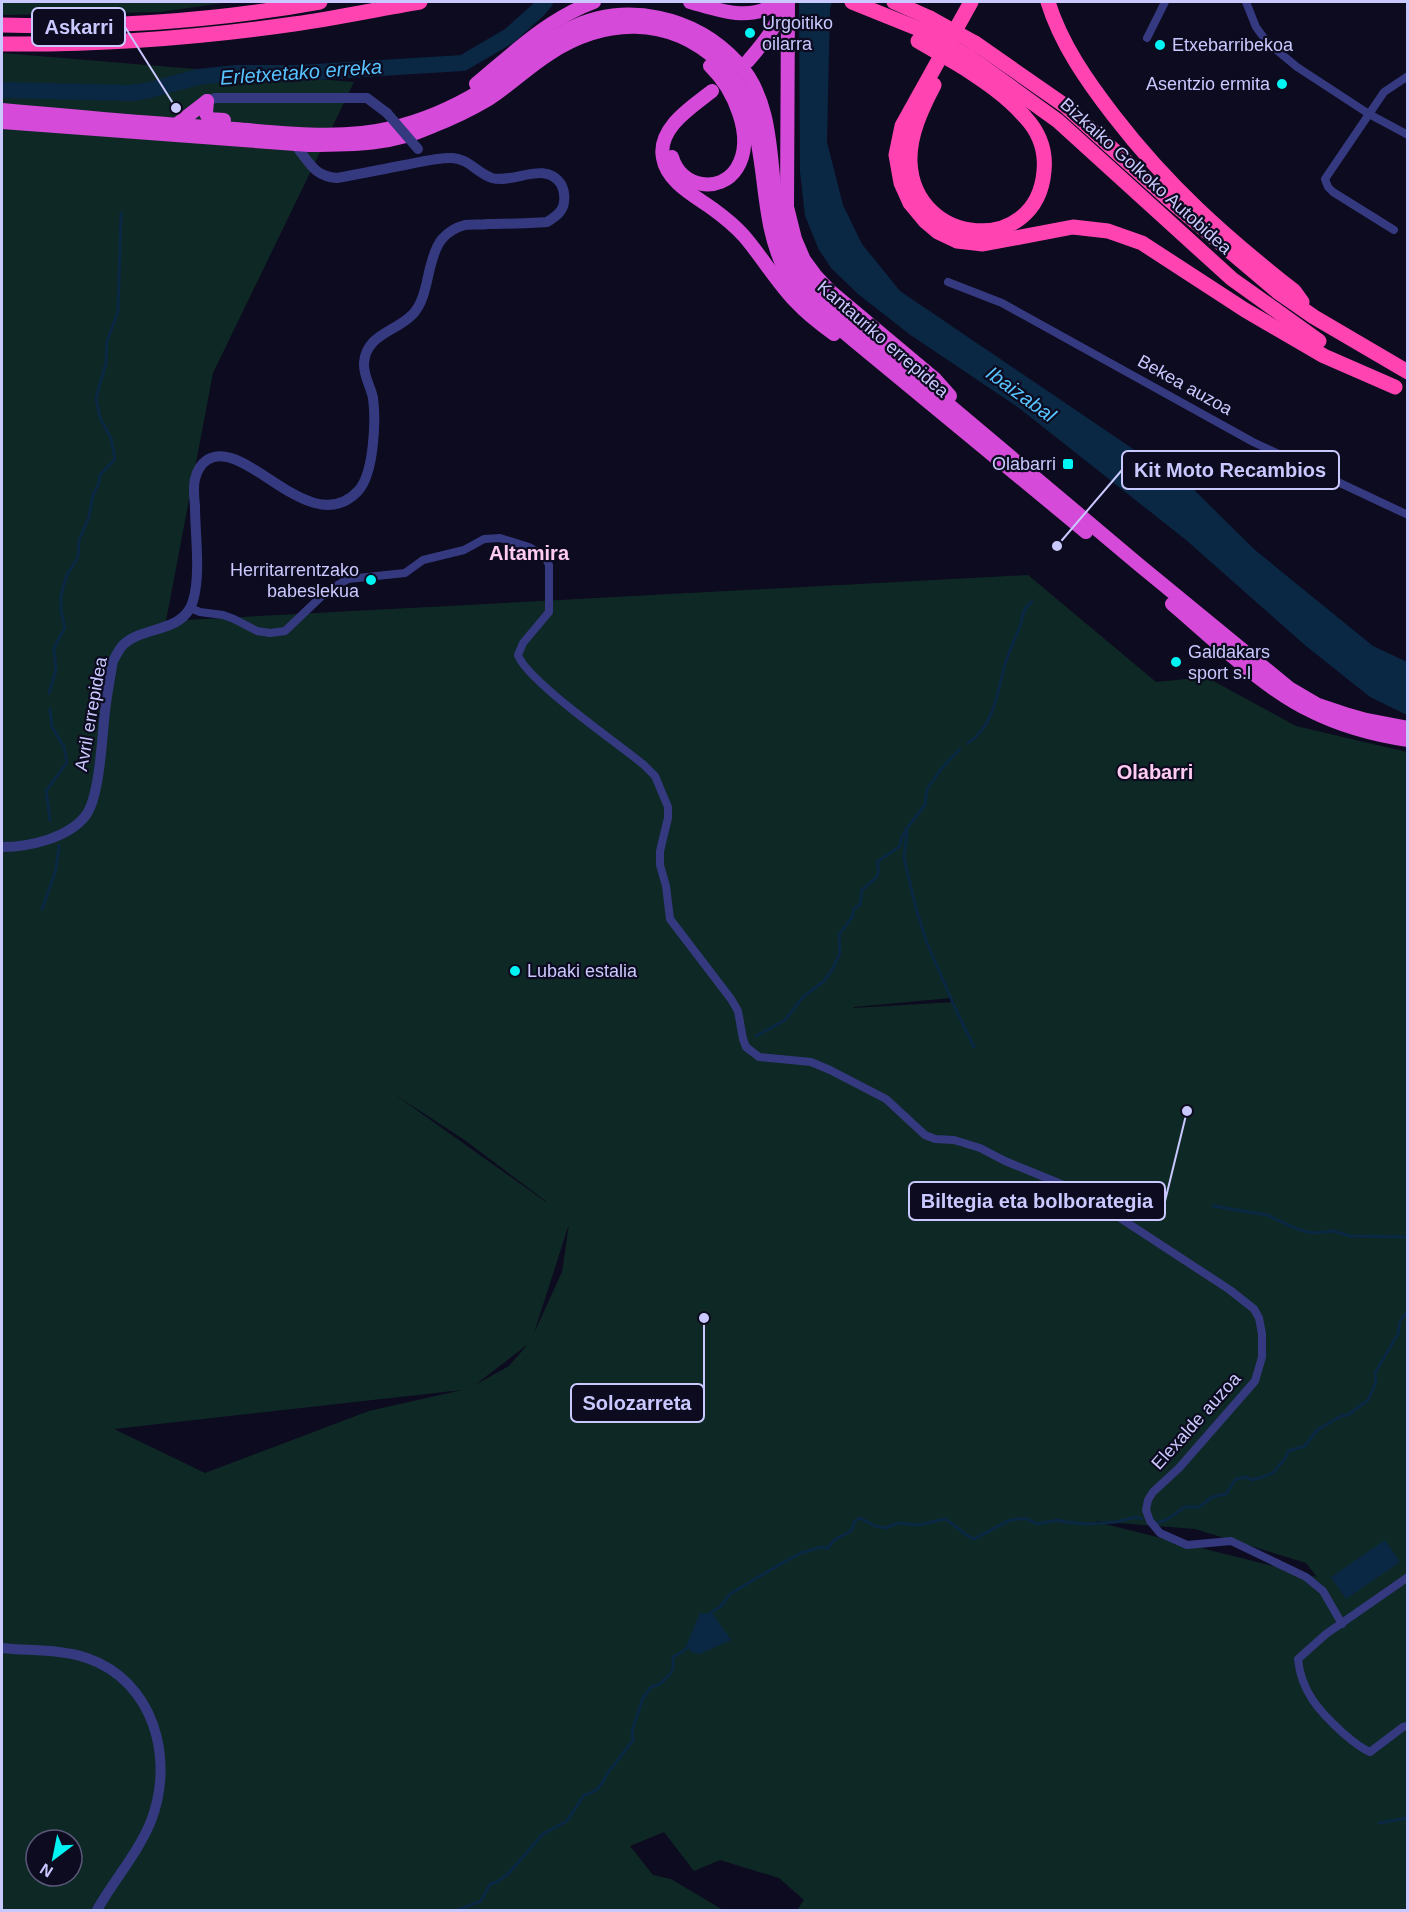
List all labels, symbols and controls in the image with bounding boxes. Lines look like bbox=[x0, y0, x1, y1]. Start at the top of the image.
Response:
callout: Askarri bbox=[32, 8, 125, 46]
place label: Urgoitiko oilarra bbox=[762, 13, 833, 54]
text: Askarri bbox=[45, 16, 113, 38]
marker: Urgoitiko oilarra bbox=[743, 26, 757, 40]
place label: Etxebarribekoa bbox=[1172, 35, 1294, 55]
marker: Etxebarribekoa bbox=[1153, 38, 1167, 52]
water label: Erletxetako erreka bbox=[219, 55, 383, 89]
place label: Asentzio ermita bbox=[1146, 74, 1271, 94]
marker: Asentzio ermita bbox=[1275, 77, 1289, 91]
street label: Bizkaiko Golkoko Autobidea bbox=[1056, 94, 1236, 259]
street label: Kantauriko errepidea bbox=[813, 277, 953, 402]
street label: Bekea auzoa bbox=[1134, 351, 1237, 420]
water label: Ibaizabal bbox=[982, 362, 1060, 427]
callout: Kit Moto Recambios bbox=[1122, 451, 1339, 489]
place label: Olabarri bbox=[992, 454, 1056, 474]
marker: Olabarri bbox=[1061, 457, 1075, 471]
text: Kit Moto Recambios bbox=[1134, 459, 1326, 481]
district label: Altamira bbox=[489, 542, 570, 564]
place label: Herritarrentzako babeslekua bbox=[230, 560, 360, 601]
marker: Herritarrentzako babeslekua bbox=[364, 573, 378, 587]
place label: Galdakars sport s.l bbox=[1188, 642, 1270, 683]
street label: Avril errepidea bbox=[71, 654, 111, 773]
marker: Galdakars sport s.l bbox=[1169, 655, 1183, 669]
district label: Olabarri bbox=[1117, 761, 1193, 783]
place label: Lubaki estalia bbox=[527, 961, 638, 981]
marker: Lubaki estalia bbox=[508, 964, 522, 978]
callout: Biltegia eta bolborategia bbox=[909, 1182, 1165, 1220]
text: Biltegia eta bolborategia bbox=[921, 1190, 1154, 1212]
street label: Elexalde auzoa bbox=[1147, 1368, 1245, 1473]
callout: Solozarreta bbox=[571, 1384, 704, 1422]
text: Solozarreta bbox=[583, 1392, 692, 1414]
north arrow bbox=[24, 1828, 84, 1888]
text: N bbox=[37, 1860, 56, 1881]

